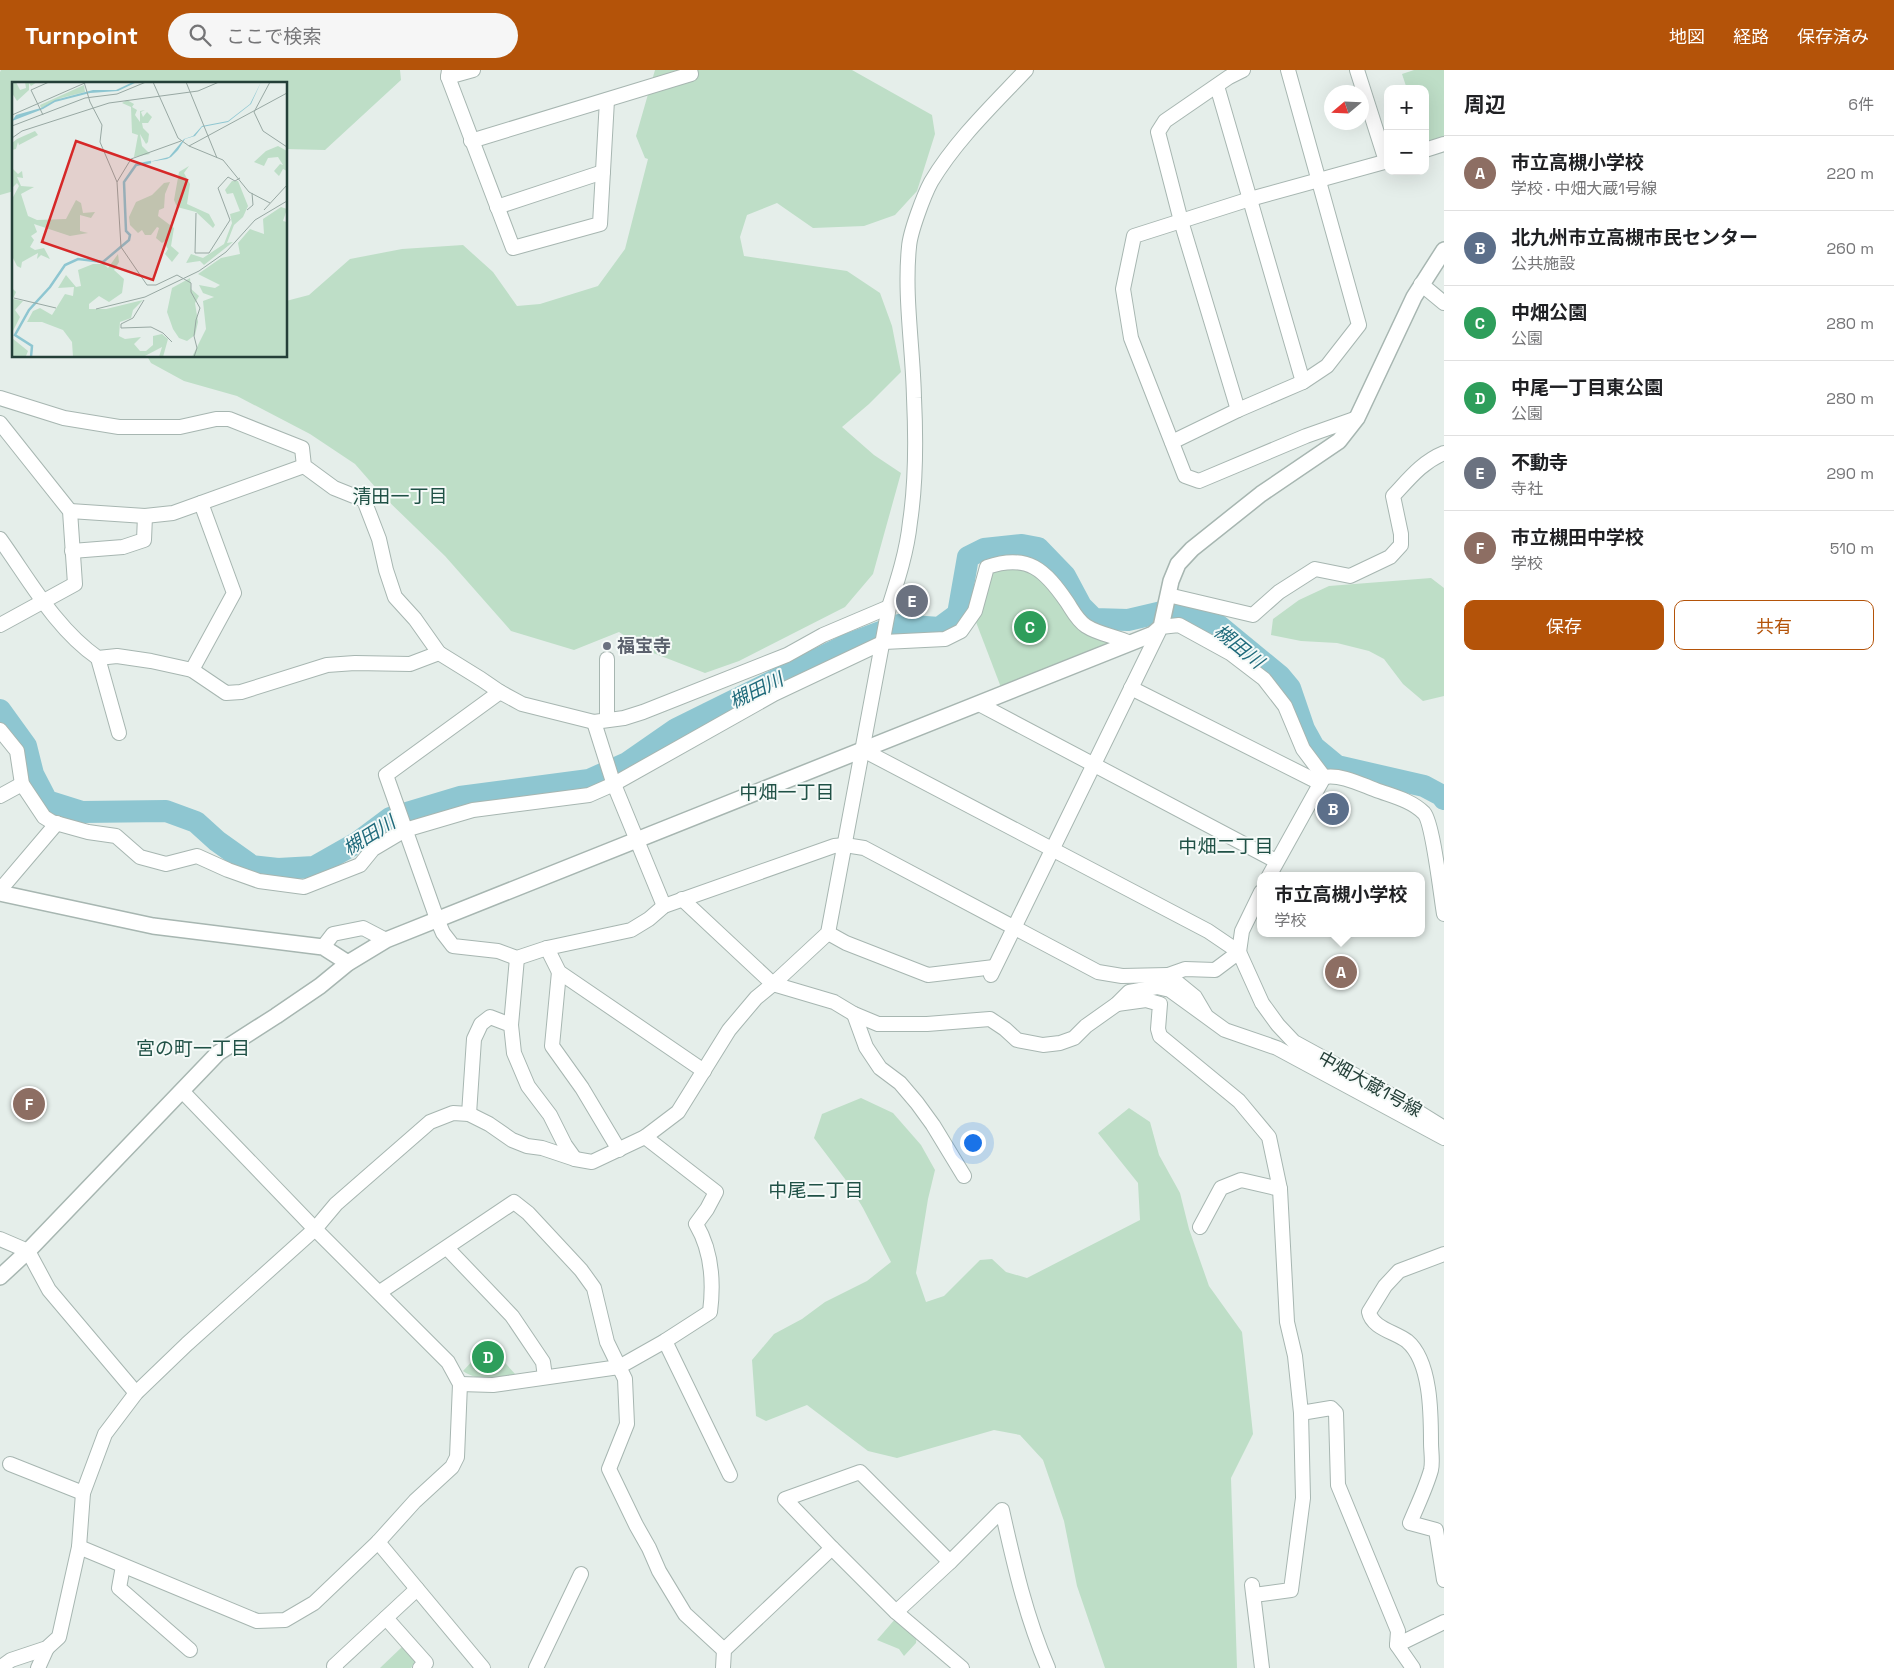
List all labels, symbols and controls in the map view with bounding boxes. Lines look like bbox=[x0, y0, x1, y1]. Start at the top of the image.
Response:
search box bbox=[168, 13, 518, 58]
text: Turnpoint bbox=[25, 20, 138, 51]
icon: search bbox=[186, 21, 214, 49]
text: ここで検索 bbox=[226, 24, 321, 49]
text: 地図 bbox=[1669, 25, 1705, 48]
text: 経路 bbox=[1733, 25, 1769, 48]
text: 保存済み bbox=[1797, 25, 1869, 48]
inset map bbox=[12, 82, 288, 358]
north arrow bbox=[1324, 85, 1369, 130]
map controls bbox=[1384, 85, 1429, 175]
button: + bbox=[1384, 85, 1429, 130]
text: 周辺 bbox=[1464, 91, 1506, 118]
text: 6件 bbox=[1848, 94, 1874, 115]
button: − bbox=[1384, 130, 1429, 175]
text: 市立高槻小学校 bbox=[1511, 150, 1644, 175]
text: A bbox=[1475, 163, 1485, 184]
text: 220 m bbox=[1827, 163, 1874, 184]
text: 学校 · 中畑大蔵1号線 bbox=[1511, 178, 1657, 199]
text: 北九州市立高槻市民センター bbox=[1511, 225, 1758, 250]
text: B bbox=[1475, 238, 1485, 259]
text: 260 m bbox=[1826, 238, 1874, 259]
text: 公共施設 bbox=[1511, 253, 1575, 274]
text: 中畑公園 bbox=[1511, 300, 1587, 325]
text: C bbox=[1475, 313, 1485, 334]
text: 280 m bbox=[1826, 313, 1874, 334]
text: 公園 bbox=[1511, 328, 1543, 349]
text: 中尾一丁目東公園 bbox=[1511, 375, 1663, 400]
text: D bbox=[1475, 388, 1485, 409]
text: 280 m bbox=[1826, 388, 1874, 409]
text: 公園 bbox=[1511, 403, 1543, 424]
text: 不動寺 bbox=[1511, 450, 1568, 475]
text: E bbox=[1476, 463, 1484, 484]
text: 290 m bbox=[1826, 463, 1874, 484]
text: 寺社 bbox=[1511, 478, 1543, 499]
district label: 清田一丁目 bbox=[352, 484, 448, 509]
text: 市立槻田中学校 bbox=[1511, 525, 1644, 550]
text: F bbox=[1476, 538, 1484, 559]
text: 510 m bbox=[1830, 538, 1874, 559]
text: 学校 bbox=[1511, 553, 1543, 574]
pin: E bbox=[896, 582, 928, 620]
button: 保存 bbox=[1464, 600, 1664, 650]
button: 共有 bbox=[1674, 600, 1874, 650]
pin: C bbox=[1014, 608, 1046, 646]
water label: 槻田川 bbox=[1209, 619, 1270, 675]
place label: 福宝寺 bbox=[617, 634, 671, 657]
marker: 福宝寺 bbox=[601, 640, 613, 652]
water label: 槻田川 bbox=[725, 666, 789, 714]
district label: 中畑一丁目 bbox=[739, 780, 835, 805]
pin: B bbox=[1317, 790, 1349, 828]
water label: 槻田川 bbox=[338, 809, 402, 861]
district label: 中畑二丁目 bbox=[1178, 834, 1274, 859]
popup bbox=[1257, 872, 1425, 937]
text: 市立高槻小学校 bbox=[1274, 882, 1408, 907]
text: 学校 bbox=[1274, 910, 1307, 931]
pin: A bbox=[1325, 953, 1357, 991]
district label: 宮の町一丁目 bbox=[136, 1036, 250, 1061]
street label: 中畑大蔵1号線 bbox=[1314, 1045, 1426, 1122]
pin: F bbox=[13, 1085, 45, 1123]
your location bbox=[960, 1130, 986, 1156]
district label: 中尾二丁目 bbox=[768, 1178, 864, 1203]
pin: D bbox=[472, 1338, 504, 1376]

